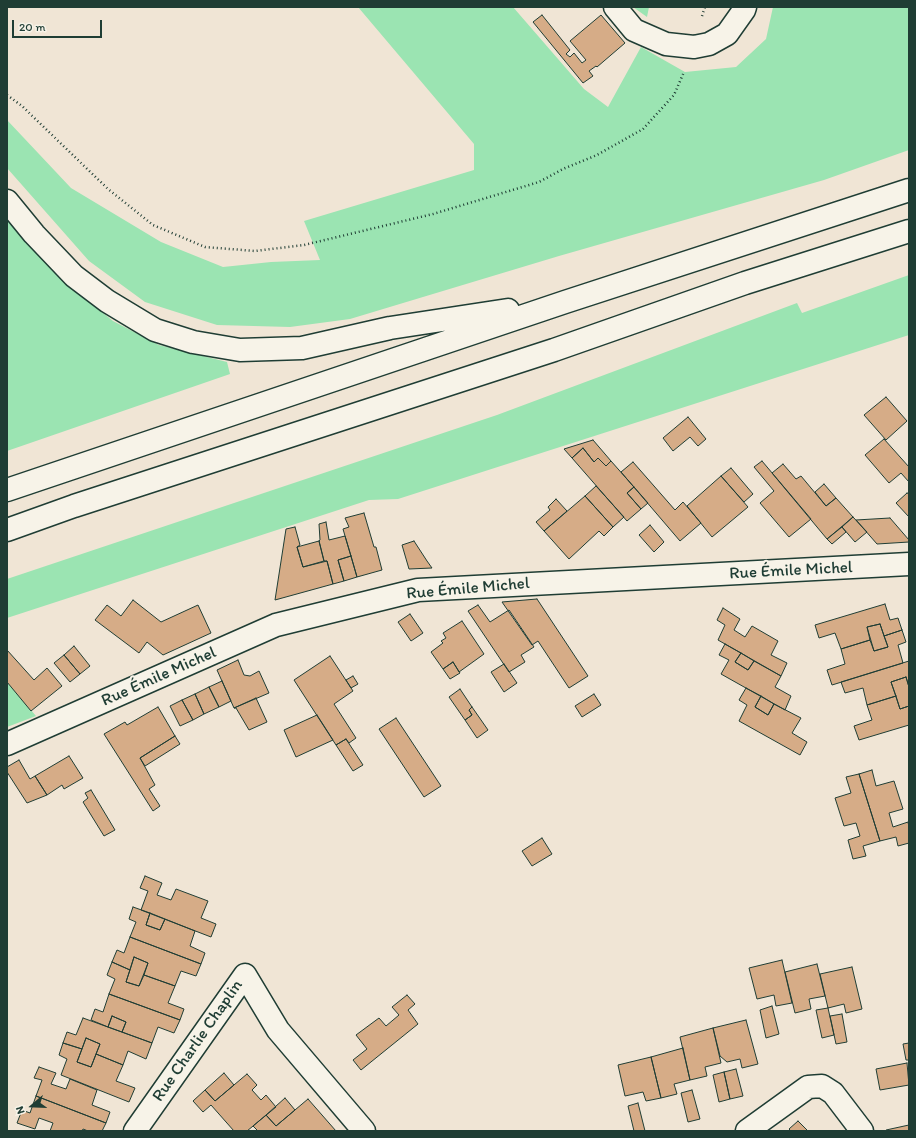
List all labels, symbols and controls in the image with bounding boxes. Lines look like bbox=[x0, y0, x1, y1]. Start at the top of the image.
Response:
scale bar bbox=[14, 12, 104, 38]
text: 20 m bbox=[19, 20, 46, 34]
street label: Rue Émile Michel bbox=[729, 558, 853, 584]
street label: Rue Émile Michel bbox=[406, 573, 530, 605]
street label: Rue Émile Michel bbox=[98, 643, 220, 711]
street label: Rue Charlie Chaplin bbox=[148, 976, 248, 1106]
north arrow bbox=[12, 1086, 52, 1126]
text: N bbox=[13, 1104, 28, 1116]

